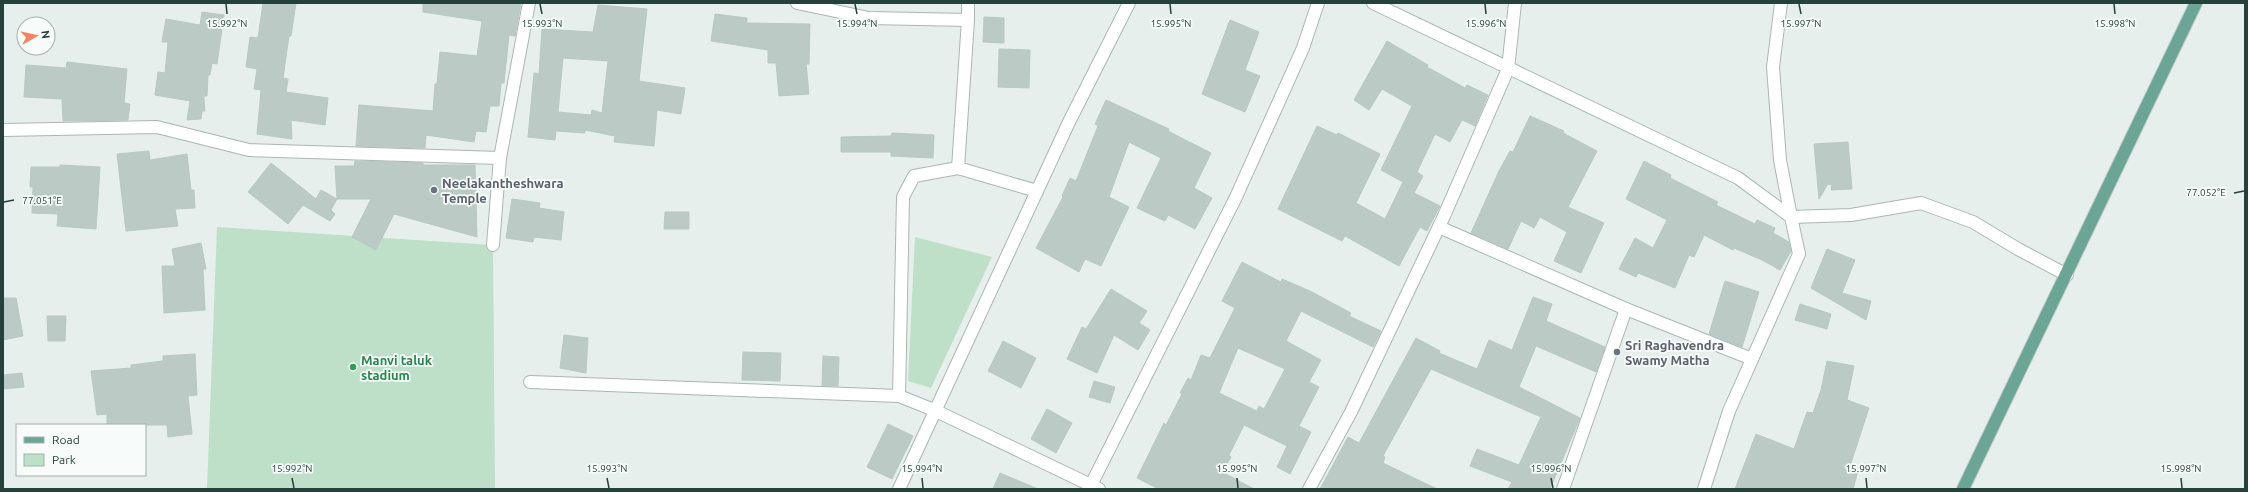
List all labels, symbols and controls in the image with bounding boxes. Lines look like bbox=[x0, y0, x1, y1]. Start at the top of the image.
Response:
north arrow bbox=[16, 16, 56, 56]
text: 15.992°N bbox=[206, 18, 248, 29]
text: 15.993°N bbox=[521, 18, 563, 29]
text: 15.994°N bbox=[836, 18, 878, 29]
text: 15.995°N bbox=[1150, 18, 1192, 29]
text: 15.996°N bbox=[1465, 18, 1507, 29]
text: 15.997°N bbox=[1780, 18, 1822, 29]
text: 15.998°N bbox=[2094, 18, 2136, 29]
text: N bbox=[39, 30, 52, 40]
place label: Neelakantheshwara Temple bbox=[442, 176, 563, 205]
marker: Neelakantheshwara Temple bbox=[429, 185, 439, 195]
text: 77.052°E bbox=[2186, 187, 2226, 198]
text: 77.051°E bbox=[22, 195, 62, 206]
place label: Sri Raghavendra Swamy Matha bbox=[1625, 338, 1724, 367]
marker: Sri Raghavendra Swamy Matha bbox=[1612, 347, 1622, 357]
place label: Manvi taluk stadium bbox=[361, 353, 433, 382]
marker: Manvi taluk stadium bbox=[348, 362, 358, 372]
legend bbox=[16, 424, 146, 476]
text: Road bbox=[52, 433, 80, 446]
text: Park bbox=[52, 453, 76, 466]
text: 15.992°N bbox=[271, 463, 313, 474]
text: 15.993°N bbox=[586, 463, 628, 474]
text: 15.994°N bbox=[901, 463, 943, 474]
text: 15.995°N bbox=[1216, 463, 1258, 474]
text: 15.996°N bbox=[1530, 463, 1572, 474]
text: 15.997°N bbox=[1845, 463, 1887, 474]
text: 15.998°N bbox=[2160, 463, 2202, 474]

